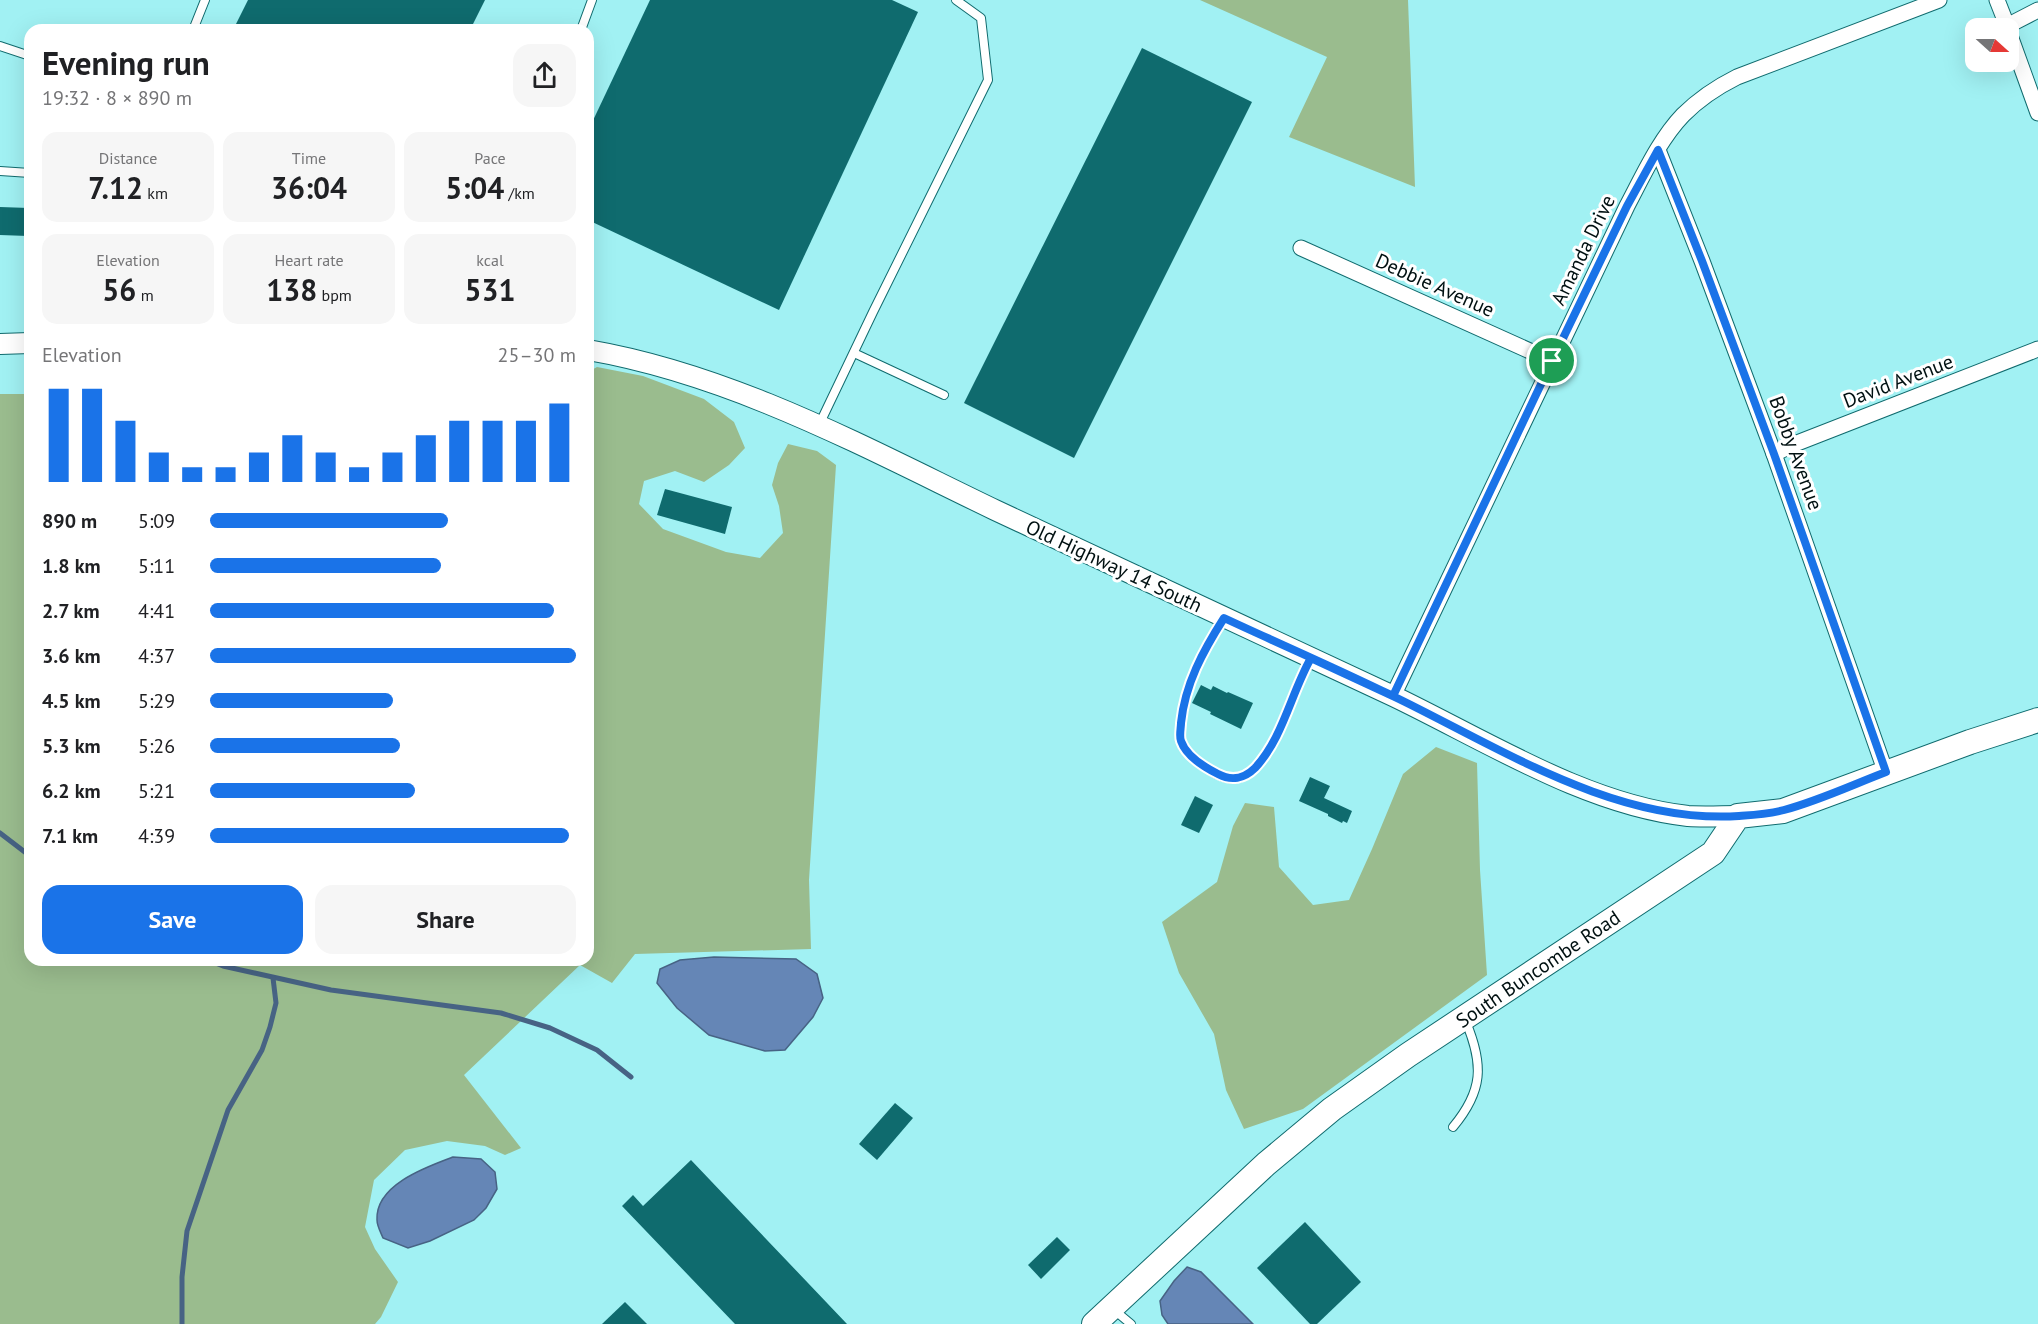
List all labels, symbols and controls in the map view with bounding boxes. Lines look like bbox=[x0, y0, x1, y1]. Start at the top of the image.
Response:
north arrow bbox=[1965, 18, 2019, 72]
map controls bbox=[1965, 18, 2019, 72]
text: Evening run bbox=[42, 41, 210, 84]
button: share bbox=[513, 44, 576, 107]
text: 19:32 · 8 × 890 m bbox=[42, 85, 192, 111]
text: Distance bbox=[99, 148, 157, 168]
text: Time bbox=[292, 148, 326, 168]
text: Pace bbox=[474, 148, 506, 168]
text: 7.12 bbox=[88, 168, 143, 207]
text: 36:04 bbox=[271, 168, 347, 207]
text: 5:04 bbox=[445, 168, 504, 207]
text: km bbox=[143, 183, 168, 203]
text: /km bbox=[504, 183, 535, 203]
street label: Amanda Drive bbox=[1545, 191, 1621, 309]
street label: Debbie Avenue bbox=[1371, 247, 1499, 323]
text: Elevation bbox=[96, 250, 160, 270]
text: Heart rate bbox=[274, 250, 344, 270]
text: kcal bbox=[476, 250, 504, 270]
text: 56 bbox=[102, 270, 136, 309]
text: 138 bbox=[266, 270, 317, 309]
text: 531 bbox=[464, 270, 516, 309]
text: m bbox=[136, 285, 154, 305]
text: bpm bbox=[317, 285, 352, 305]
pin bbox=[1526, 335, 1577, 386]
text: Elevation bbox=[42, 342, 122, 368]
text: 25–30 m bbox=[498, 342, 576, 368]
icon: arrive bbox=[1535, 344, 1568, 377]
street label: David Avenue bbox=[1839, 348, 1957, 414]
street label: Bobby Avenue bbox=[1763, 392, 1829, 514]
text: 890 m bbox=[42, 508, 97, 534]
text: 5:09 bbox=[138, 508, 175, 534]
street label: Old Highway 14 South bbox=[1022, 514, 1206, 618]
text: 1.8 km bbox=[42, 553, 101, 579]
text: 5:11 bbox=[138, 553, 175, 579]
text: 2.7 km bbox=[42, 598, 100, 624]
text: 4:41 bbox=[138, 598, 175, 624]
text: 3.6 km bbox=[42, 643, 101, 669]
text: 4:37 bbox=[138, 643, 175, 669]
text: 4.5 km bbox=[42, 688, 101, 714]
text: 5:29 bbox=[138, 688, 175, 714]
text: 5.3 km bbox=[42, 733, 101, 759]
text: 5:26 bbox=[138, 733, 175, 759]
text: 6.2 km bbox=[42, 778, 101, 804]
text: 5:21 bbox=[138, 778, 175, 804]
text: 7.1 km bbox=[42, 823, 98, 849]
text: 4:39 bbox=[138, 823, 175, 849]
button: Save bbox=[42, 885, 303, 954]
button: Share bbox=[315, 885, 576, 954]
street label: South Buncombe Road bbox=[1451, 904, 1625, 1034]

